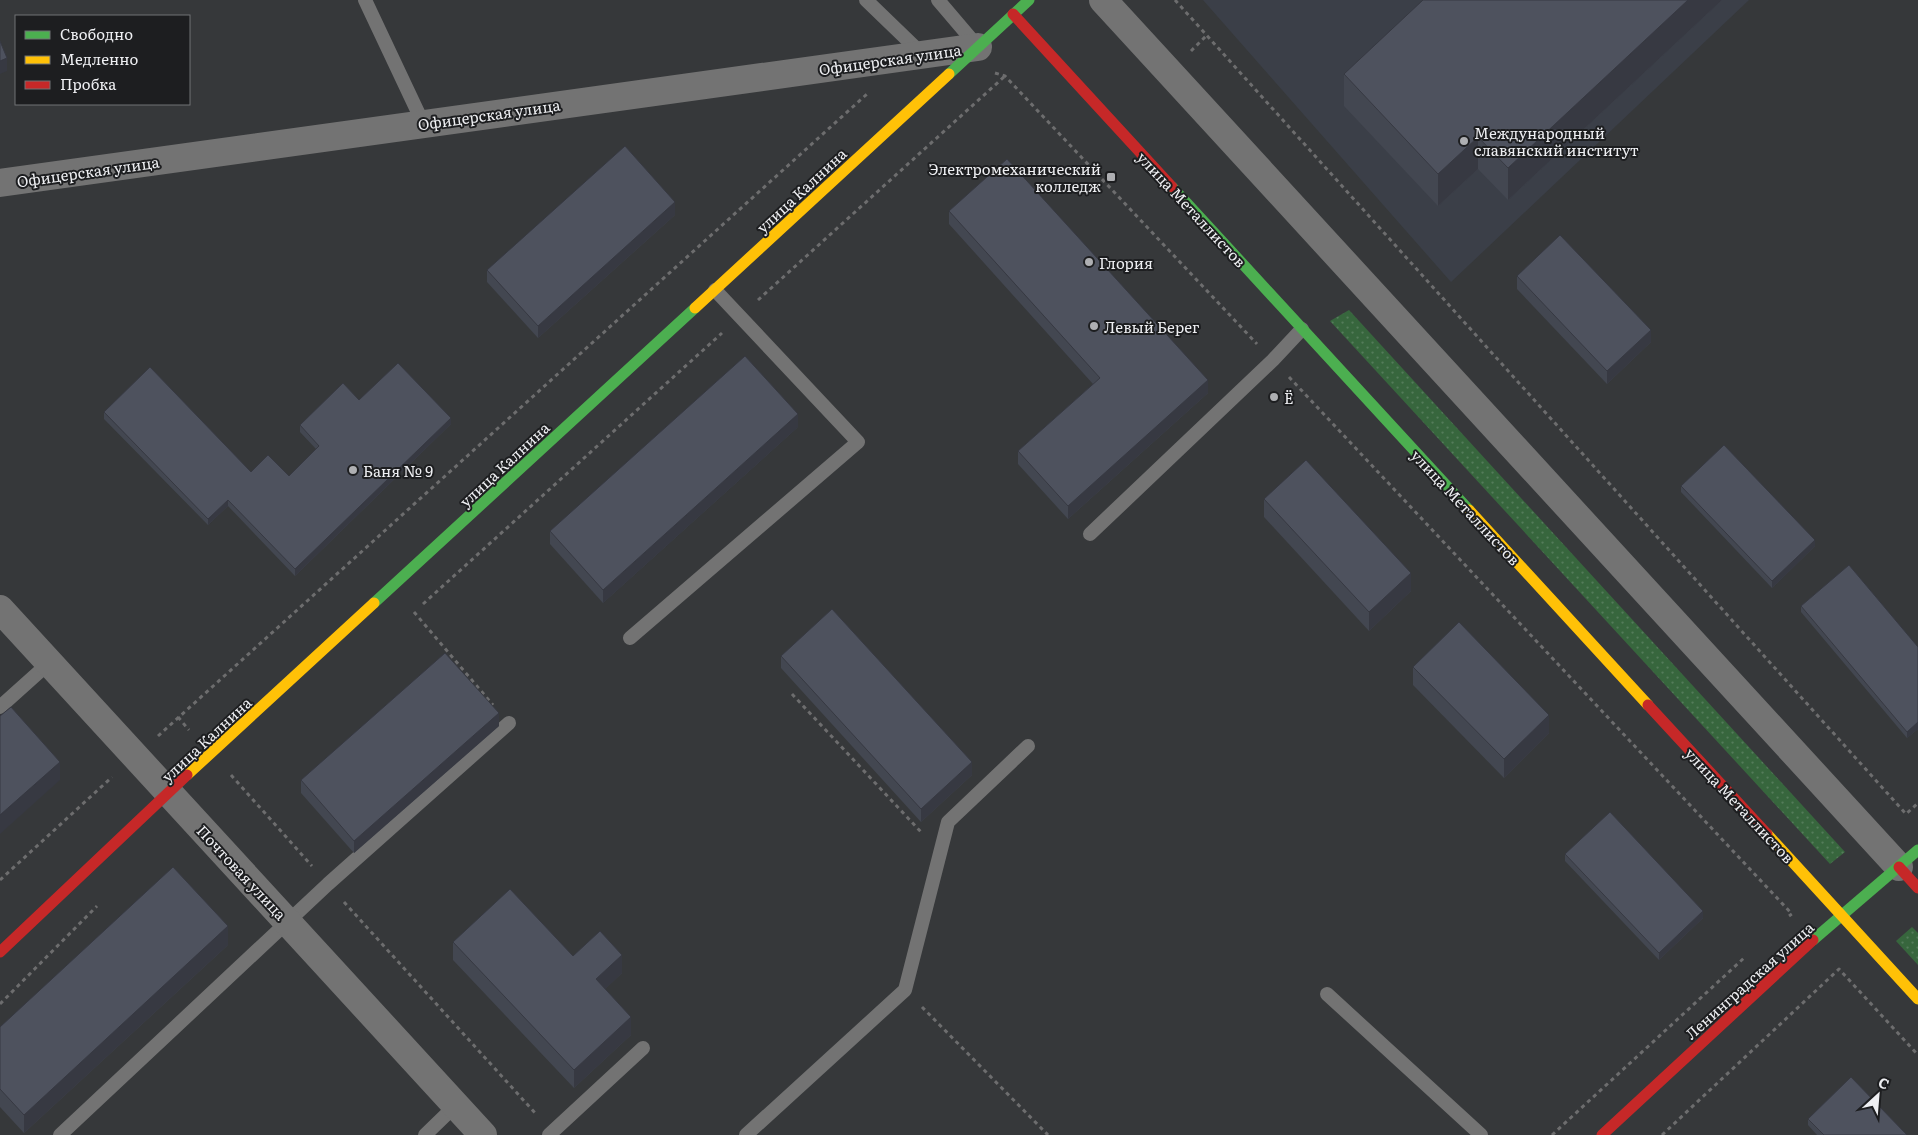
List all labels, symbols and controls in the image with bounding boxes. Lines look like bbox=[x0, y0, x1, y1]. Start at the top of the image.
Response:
legend bbox=[15, 15, 190, 105]
text: Свободно bbox=[60, 22, 133, 45]
street label: Офицерская улица bbox=[817, 37, 964, 80]
text: Медленно bbox=[60, 47, 138, 70]
text: Пробка bbox=[60, 72, 117, 95]
street label: Офицерская улица bbox=[416, 92, 563, 135]
place label: Международный славянский институт bbox=[1474, 121, 1639, 161]
marker: Международный славянский институт bbox=[1458, 135, 1470, 147]
street label: улица Калнина bbox=[751, 141, 852, 238]
street label: улица Металлистов bbox=[1132, 146, 1252, 272]
street label: Офицерская улица bbox=[15, 149, 162, 192]
place label: Электромеханический колледж bbox=[928, 157, 1101, 197]
marker: Электромеханический колледж bbox=[1105, 171, 1117, 183]
place label: Глория bbox=[1099, 251, 1153, 274]
marker: Глория bbox=[1083, 256, 1095, 268]
place label: Левый Берег bbox=[1104, 315, 1200, 338]
marker: Левый Берег bbox=[1088, 320, 1100, 332]
place label: Ё bbox=[1284, 386, 1294, 409]
marker: Ё bbox=[1268, 391, 1280, 403]
street label: улица Калнина bbox=[454, 415, 555, 512]
street label: улица Металлистов bbox=[1406, 444, 1526, 570]
place label: Баня № 9 bbox=[363, 459, 433, 482]
marker: Баня № 9 bbox=[347, 464, 359, 476]
street label: улица Калнина bbox=[156, 690, 257, 787]
street label: улица Металлистов bbox=[1680, 742, 1800, 868]
street label: Почтовая улица bbox=[192, 819, 293, 925]
street label: Ленинградская улица bbox=[1679, 915, 1819, 1044]
north arrow bbox=[1853, 1070, 1903, 1120]
text: С bbox=[1875, 1071, 1893, 1094]

